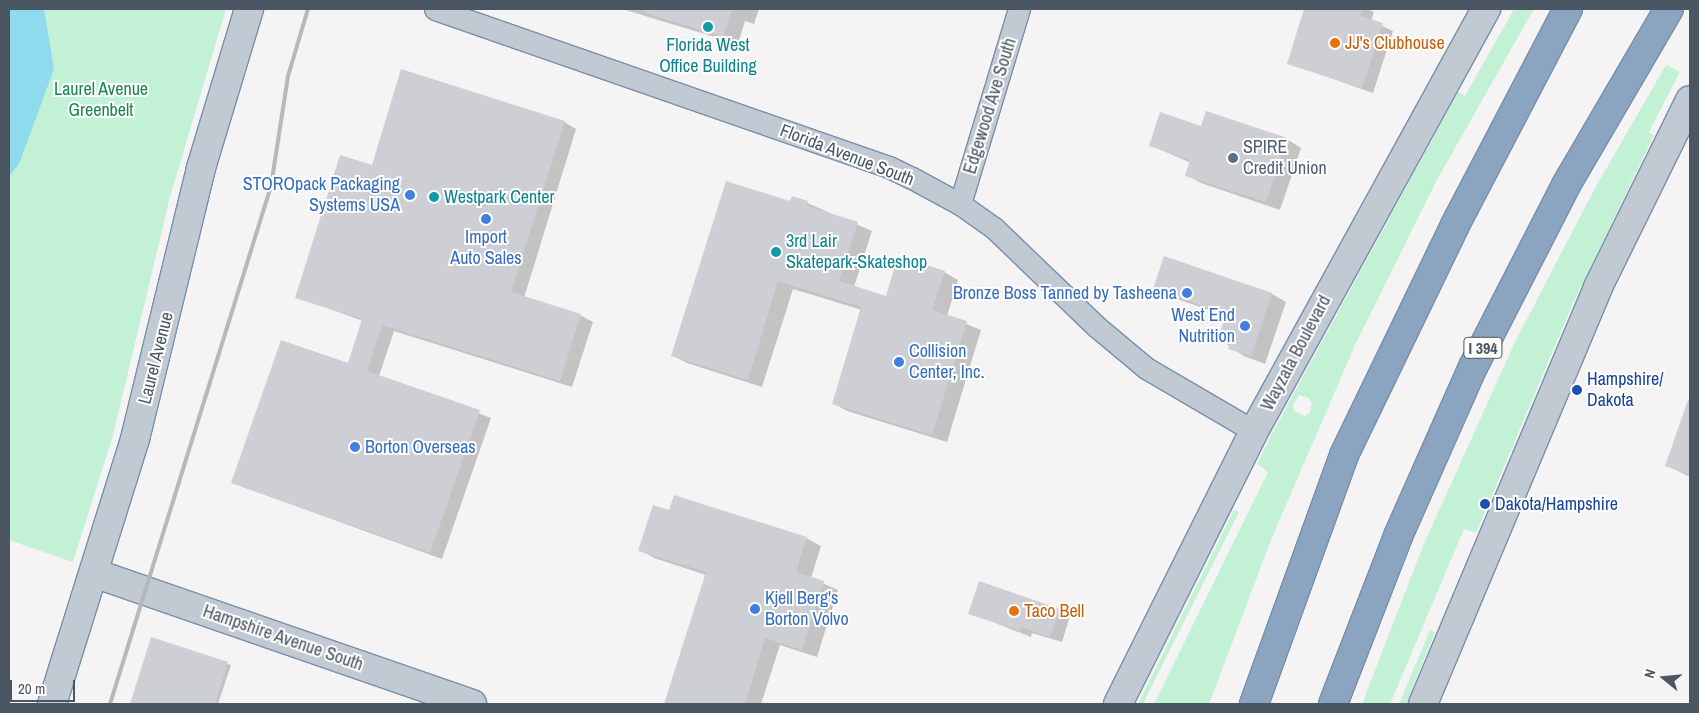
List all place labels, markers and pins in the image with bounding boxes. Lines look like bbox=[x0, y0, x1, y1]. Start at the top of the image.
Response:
marker: Florida West Office Building bbox=[702, 21, 714, 33]
place label: JJ's Clubhouse bbox=[1345, 32, 1445, 54]
place label: Florida West Office Building bbox=[659, 35, 757, 78]
marker: JJ's Clubhouse bbox=[1329, 37, 1341, 49]
place label: SPIRE Credit Union bbox=[1243, 137, 1327, 180]
marker: SPIRE Credit Union bbox=[1227, 152, 1239, 164]
place label: STOROpack Packaging Systems USA bbox=[243, 174, 400, 216]
place label: Westpark Center bbox=[444, 186, 554, 208]
marker: STOROpack Packaging Systems USA bbox=[404, 189, 416, 201]
marker: Westpark Center bbox=[428, 191, 440, 203]
marker: Import Auto Sales bbox=[480, 213, 492, 225]
place label: Import Auto Sales bbox=[450, 227, 522, 270]
place label: 3rd Lair Skatepark-Skateshop bbox=[786, 231, 927, 274]
marker: 3rd Lair Skatepark-Skateshop bbox=[770, 246, 782, 258]
place label: Bronze Boss Tanned by Tasheena bbox=[952, 282, 1177, 304]
marker: Bronze Boss Tanned by Tasheena bbox=[1181, 287, 1193, 299]
place label: West End Nutrition bbox=[1171, 305, 1235, 348]
marker: West End Nutrition bbox=[1239, 320, 1251, 332]
place label: Collision Center, Inc. bbox=[909, 341, 984, 384]
marker: Collision Center, Inc. bbox=[893, 356, 905, 368]
place label: Hampshire/ Dakota bbox=[1587, 369, 1663, 412]
marker: Hampshire/ Dakota bbox=[1571, 384, 1583, 396]
place label: Borton Overseas bbox=[365, 436, 476, 458]
marker: Borton Overseas bbox=[349, 441, 361, 453]
place label: Dakota/Hampshire bbox=[1495, 493, 1618, 515]
marker: Dakota/Hampshire bbox=[1479, 498, 1491, 510]
place label: Kjell Berg's Borton Volvo bbox=[765, 588, 849, 630]
place label: Taco Bell bbox=[1024, 600, 1084, 622]
marker: Kjell Berg's Borton Volvo bbox=[749, 603, 761, 615]
marker: Taco Bell bbox=[1008, 605, 1020, 617]

